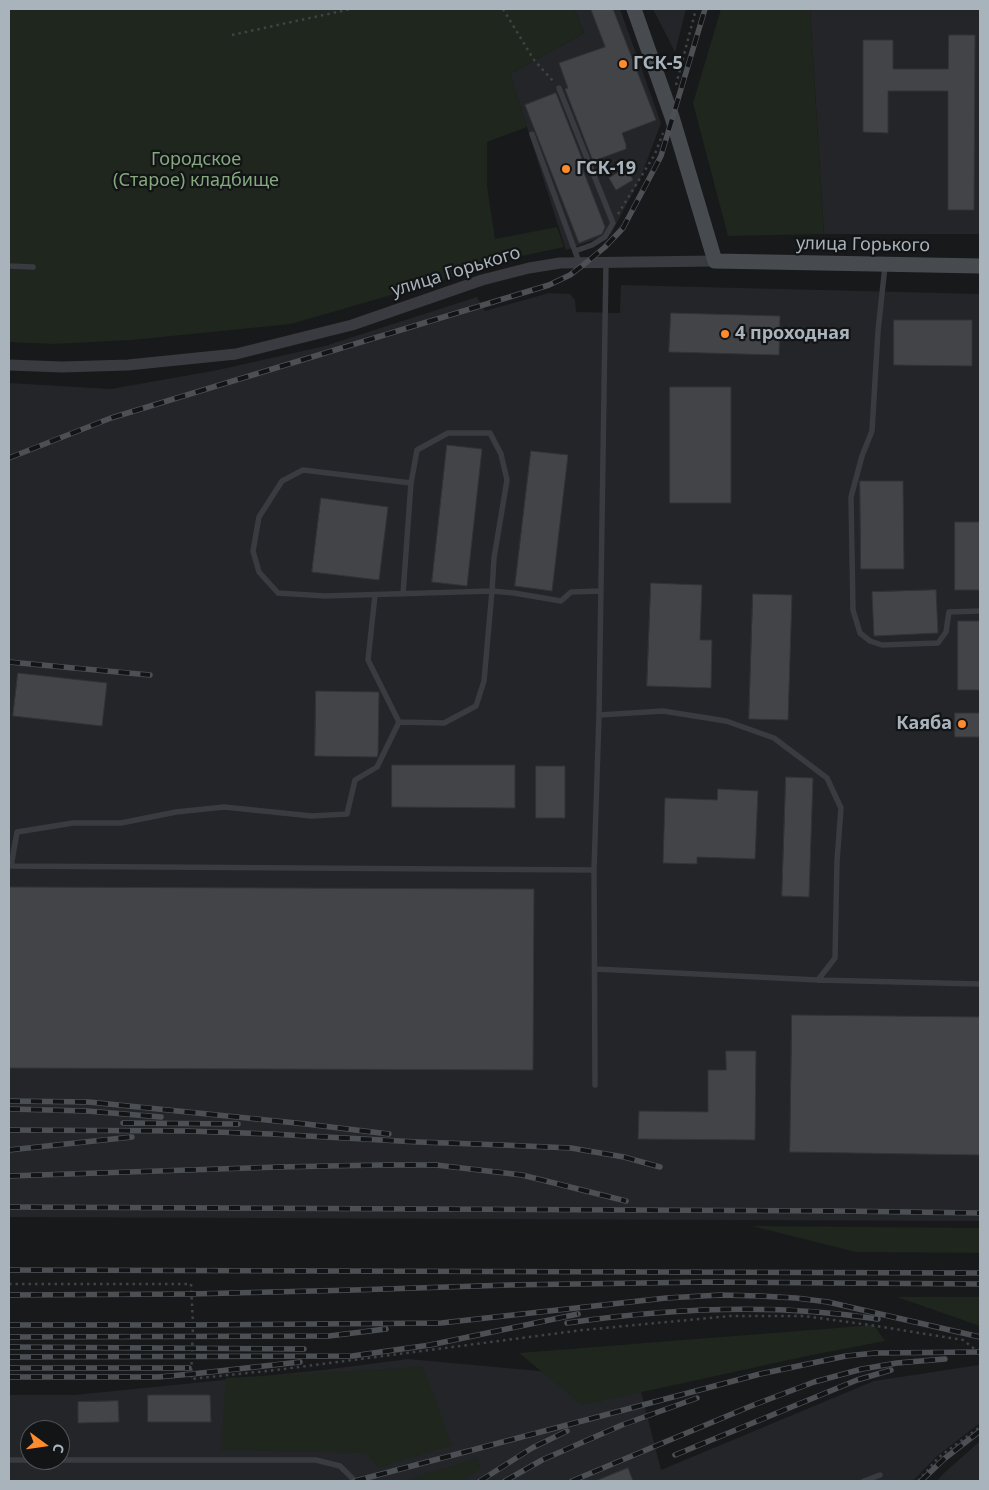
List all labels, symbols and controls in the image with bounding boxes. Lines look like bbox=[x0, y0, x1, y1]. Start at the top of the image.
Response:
place label: ГСК-5 bbox=[633, 53, 683, 75]
marker: ГСК-5 bbox=[617, 58, 629, 70]
park label: Городское (Старое) кладбище bbox=[113, 149, 279, 192]
place label: ГСК-19 bbox=[576, 158, 636, 180]
marker: ГСК-19 bbox=[560, 163, 572, 175]
street label: улица Горького bbox=[796, 233, 930, 257]
street label: улица Горького bbox=[389, 242, 523, 302]
place label: 4 проходная bbox=[735, 323, 850, 345]
marker: 4 проходная bbox=[719, 328, 731, 340]
place label: Каяба bbox=[896, 713, 952, 735]
marker: Каяба bbox=[956, 718, 968, 730]
north arrow bbox=[20, 1420, 70, 1470]
text: С bbox=[49, 1442, 69, 1455]

